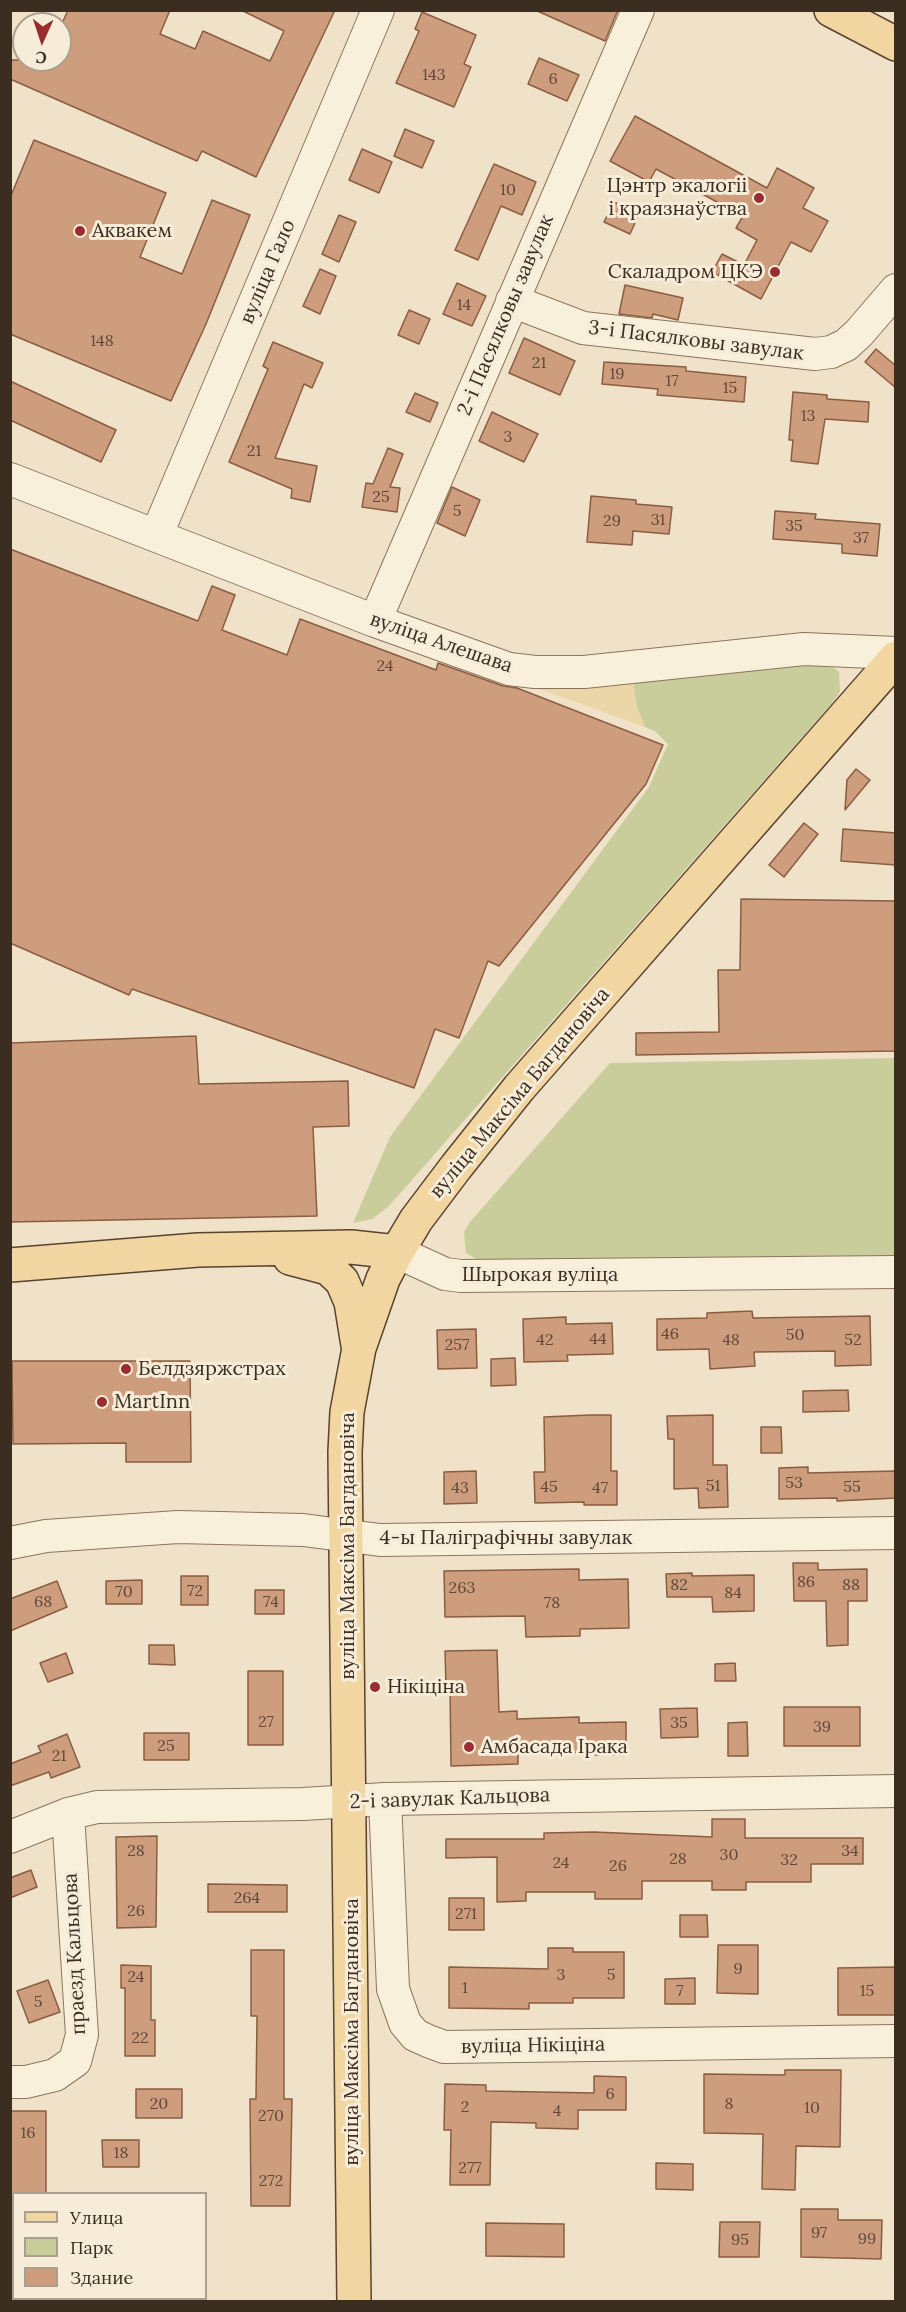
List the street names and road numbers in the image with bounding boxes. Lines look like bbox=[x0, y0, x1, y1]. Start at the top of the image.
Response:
street label: 2-і Пасялковы завулак bbox=[453, 211, 559, 419]
street label: вуліца Гало bbox=[235, 216, 301, 328]
street label: 3-і Пасялковы завулак bbox=[587, 316, 805, 366]
street label: вуліца Алешава bbox=[367, 607, 515, 679]
street label: вуліца Максіма Багдановіча bbox=[425, 983, 615, 1203]
street label: Шырокая вуліца bbox=[462, 1263, 618, 1287]
street label: вуліца Максіма Багдановіча bbox=[336, 1412, 360, 1680]
street label: 4-ы Паліграфічны завулак bbox=[380, 1526, 632, 1550]
street label: 2-і завулак Кальцова bbox=[349, 1784, 551, 1814]
street label: праезд Кальцова bbox=[59, 1872, 91, 2036]
street label: вуліца Максіма Багдановіча bbox=[340, 1898, 364, 2166]
street label: вуліца Нікіціна bbox=[461, 2033, 605, 2059]

